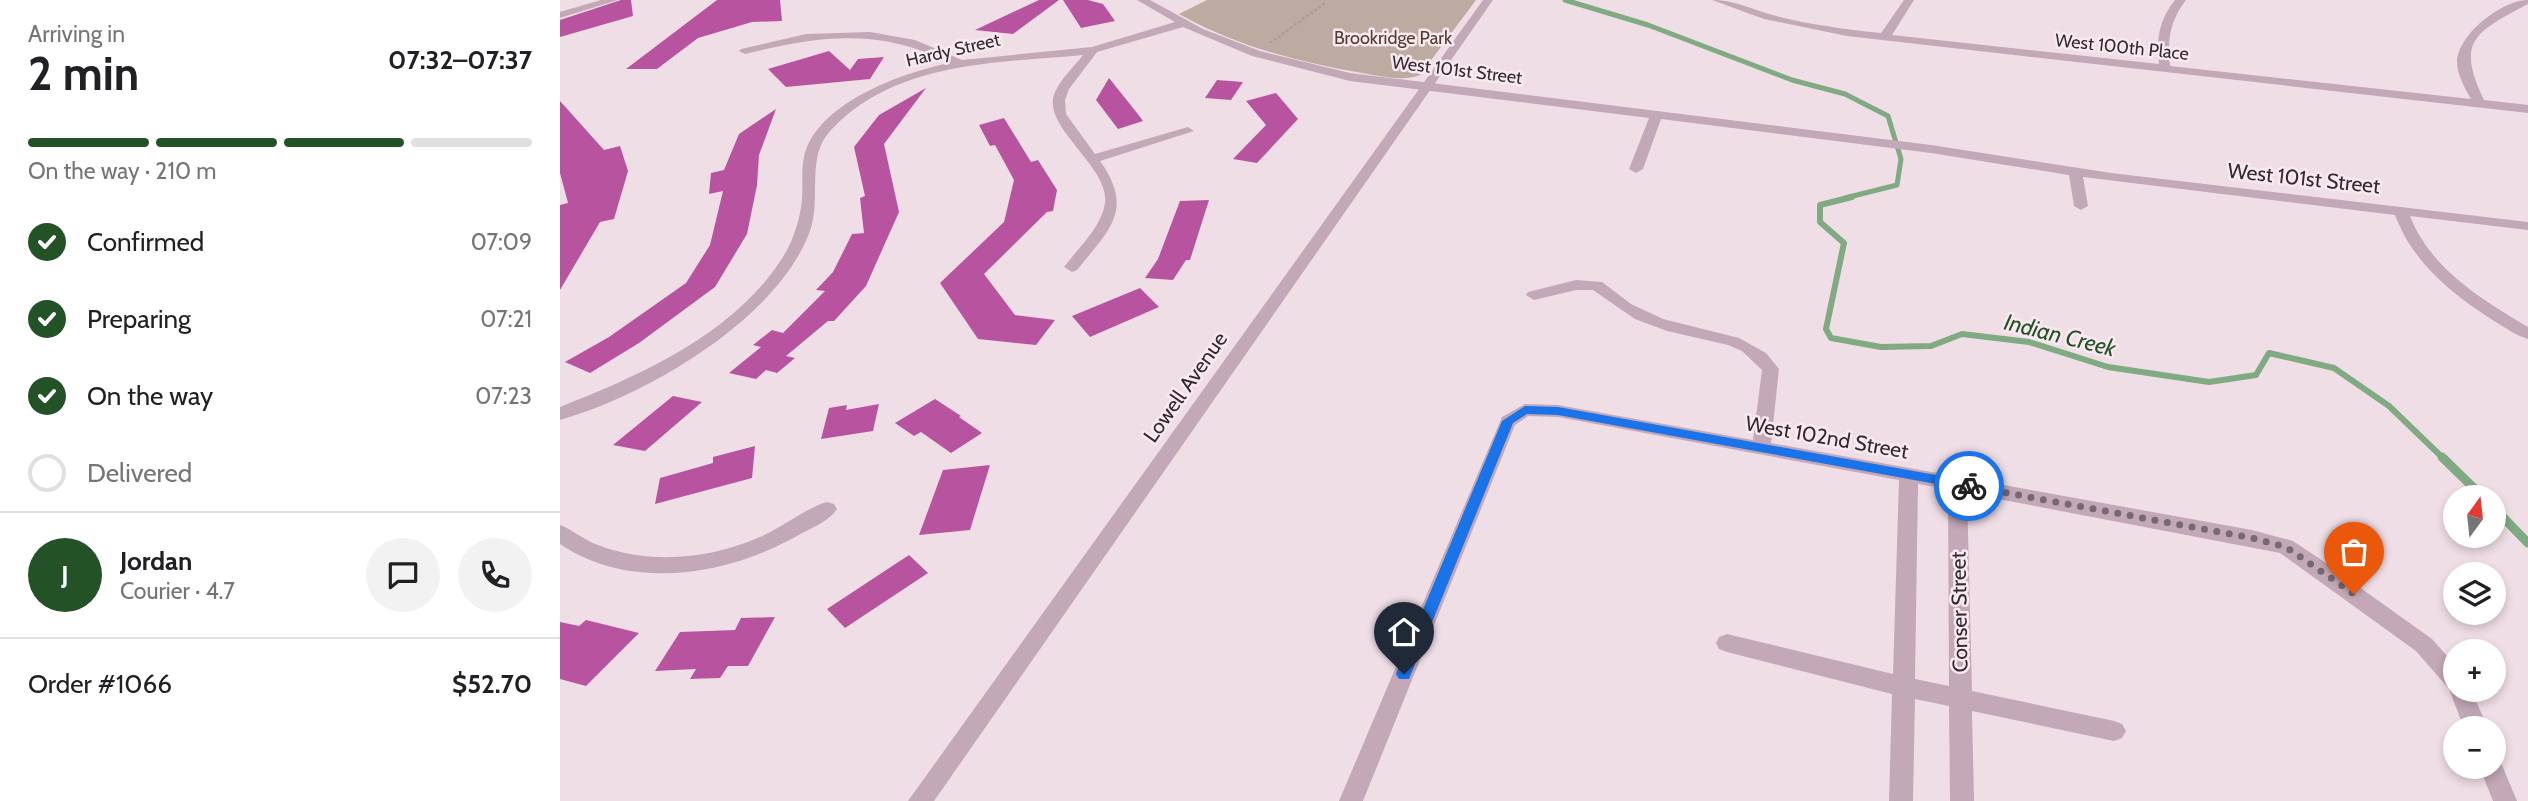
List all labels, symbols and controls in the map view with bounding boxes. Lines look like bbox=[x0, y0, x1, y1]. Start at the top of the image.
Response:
text: Arriving in bbox=[28, 20, 125, 48]
park label: Brookridge Park bbox=[1334, 27, 1453, 49]
street label: Hardy Street bbox=[904, 28, 1002, 72]
street label: West 100th Place bbox=[2054, 29, 2190, 65]
text: 07:32–07:37 bbox=[388, 44, 532, 76]
text: 2 min bbox=[28, 46, 139, 102]
street label: West 101st Street bbox=[1391, 51, 1523, 89]
text: On the way · 210 m bbox=[28, 157, 216, 185]
street label: West 101st Street bbox=[2227, 158, 2381, 198]
icon: check bbox=[28, 223, 66, 261]
text: Confirmed bbox=[87, 226, 204, 258]
text: 07:09 bbox=[471, 228, 532, 256]
icon: check bbox=[28, 300, 66, 338]
text: Preparing bbox=[87, 303, 191, 335]
text: 07:21 bbox=[480, 305, 532, 333]
water label: Indian Creek bbox=[2001, 308, 2120, 363]
street label: Lowell Avenue bbox=[1138, 327, 1232, 447]
icon: check bbox=[28, 377, 66, 415]
text: On the way bbox=[87, 380, 213, 412]
text: 07:23 bbox=[475, 382, 532, 410]
street label: West 102nd Street bbox=[1744, 410, 1910, 464]
courier bbox=[1934, 451, 2004, 521]
text: Delivered bbox=[87, 457, 192, 489]
icon: bike bbox=[1950, 467, 1988, 505]
north arrow bbox=[2443, 485, 2506, 548]
map controls bbox=[2443, 485, 2506, 779]
pin bbox=[2324, 522, 2384, 594]
icon: bag bbox=[2335, 533, 2373, 571]
button: chat bbox=[366, 538, 440, 612]
button: phone bbox=[458, 538, 532, 612]
text: Jordan bbox=[120, 545, 192, 577]
street label: Conser Street bbox=[1945, 551, 1973, 673]
text: J bbox=[61, 559, 69, 591]
button: layers bbox=[2443, 562, 2506, 625]
text: Courier · 4.7 bbox=[120, 577, 235, 605]
pin bbox=[1374, 602, 1434, 674]
icon: home bbox=[1385, 613, 1423, 651]
button: + bbox=[2443, 639, 2506, 702]
text: Order #1066 bbox=[28, 668, 172, 700]
text: $52.70 bbox=[452, 668, 532, 700]
button: − bbox=[2443, 716, 2506, 779]

